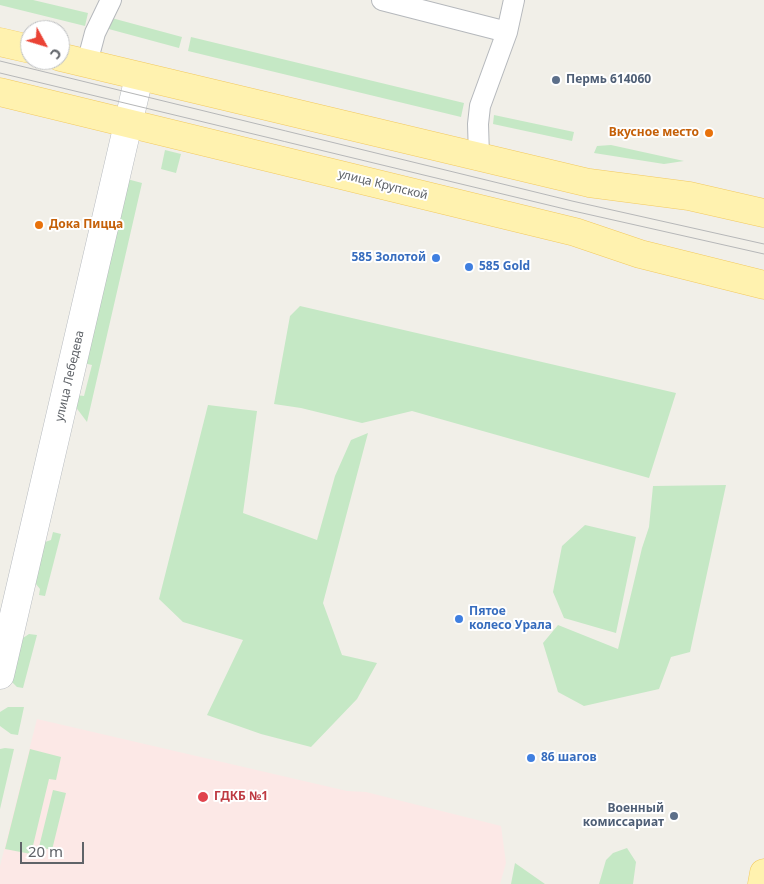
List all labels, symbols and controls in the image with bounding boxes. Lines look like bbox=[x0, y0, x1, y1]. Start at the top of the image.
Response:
north arrow bbox=[20, 20, 70, 70]
text: С bbox=[46, 45, 66, 64]
place label: Пермь 614060 bbox=[566, 73, 651, 87]
marker: Пермь 614060 bbox=[550, 74, 562, 86]
place label: Вкусное место bbox=[609, 126, 699, 140]
marker: Вкусное место bbox=[703, 127, 715, 139]
street label: улица Крупской bbox=[337, 167, 429, 203]
place label: Дока Пицца bbox=[49, 218, 123, 232]
marker: Дока Пицца bbox=[33, 219, 45, 231]
place label: 585 Золотой bbox=[351, 251, 426, 265]
marker: 585 Золотой bbox=[430, 252, 442, 264]
place label: 585 Gold bbox=[479, 260, 530, 274]
marker: 585 Gold bbox=[463, 261, 475, 273]
street label: улица Лебедева bbox=[53, 329, 87, 423]
place label: Пятое колесо Урала bbox=[469, 605, 552, 633]
marker: Пятое колесо Урала bbox=[453, 613, 465, 625]
place label: 86 шагов bbox=[541, 751, 597, 765]
marker: 86 шагов bbox=[525, 752, 537, 764]
marker: ГДКБ №1 bbox=[196, 790, 210, 804]
place label: ГДКБ №1 bbox=[214, 790, 268, 804]
place label: Военный комиссариат bbox=[583, 802, 664, 830]
marker: Военный комиссариат bbox=[668, 810, 680, 822]
scale bar bbox=[22, 832, 86, 864]
text: 20 m bbox=[28, 841, 63, 861]

